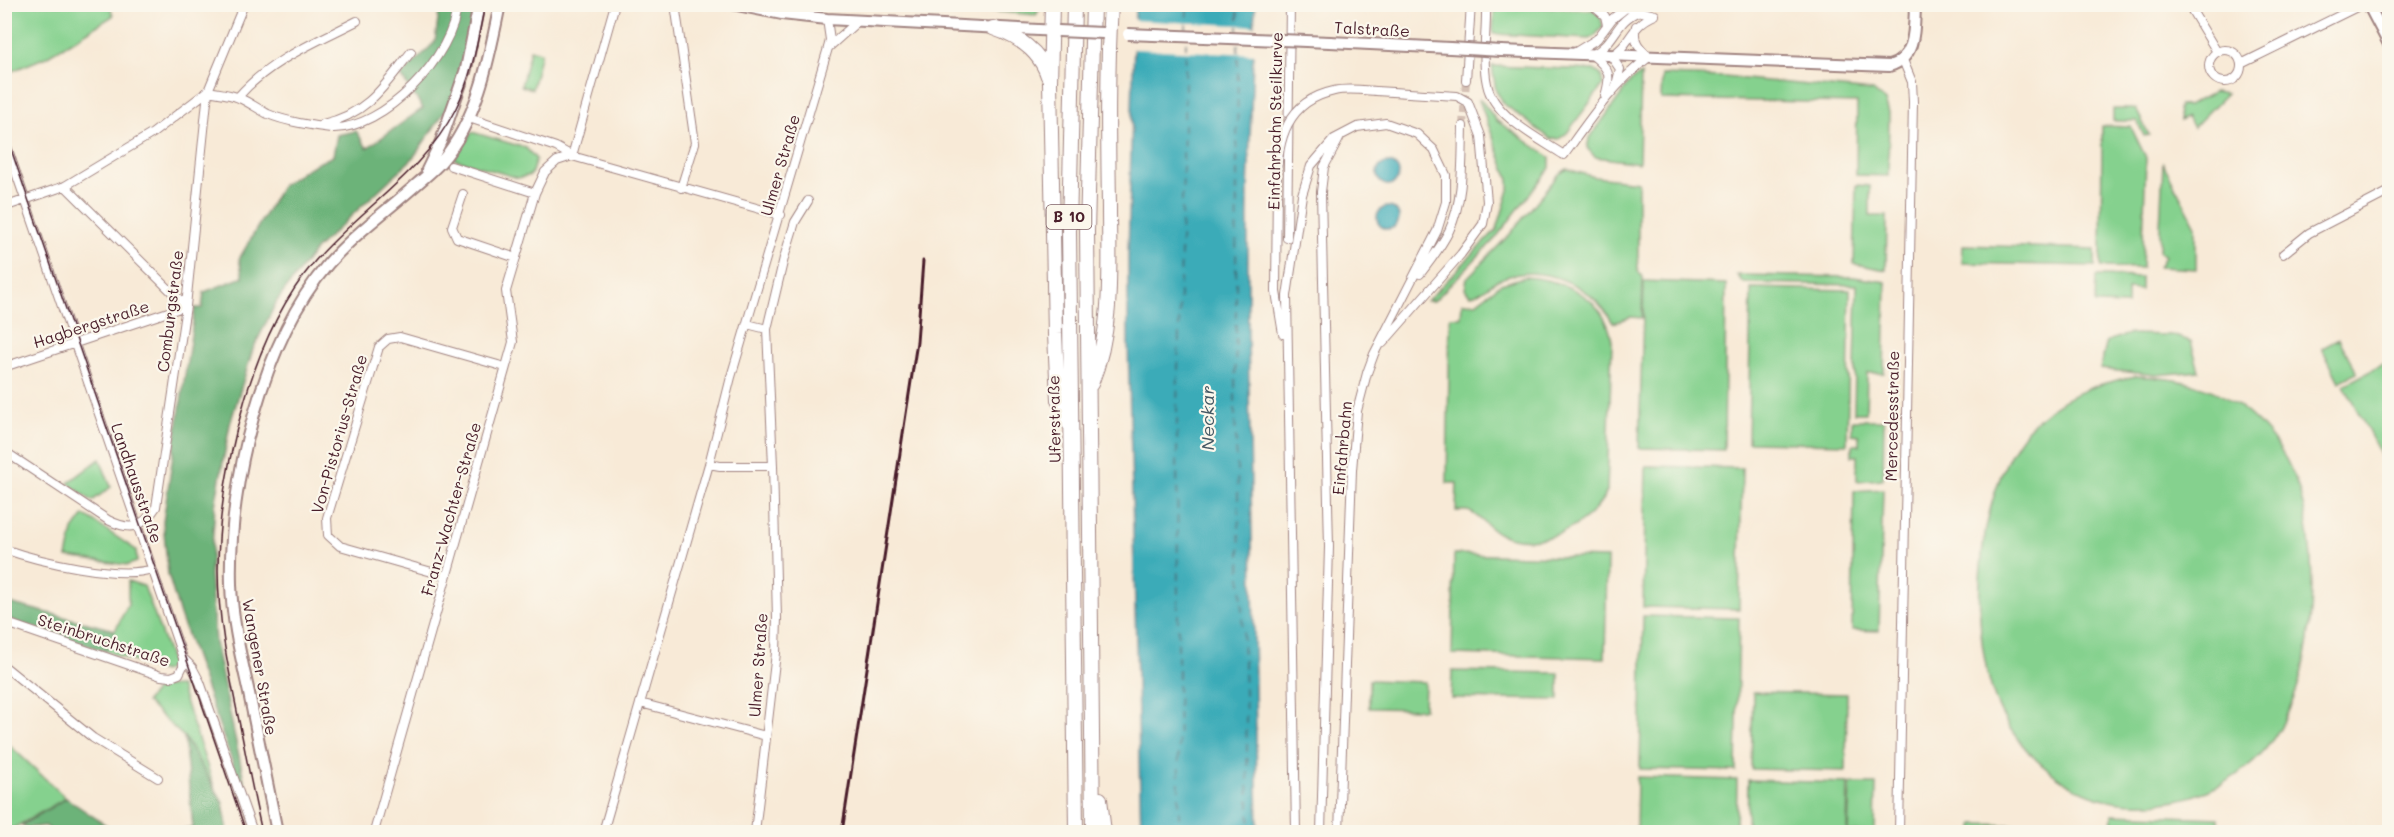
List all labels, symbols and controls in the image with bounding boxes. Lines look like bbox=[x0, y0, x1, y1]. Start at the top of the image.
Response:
street label: Talstraße bbox=[1334, 16, 1410, 41]
street label: Einfahrbahn Steilkurve bbox=[1262, 32, 1287, 210]
street label: Ulmer Straße bbox=[755, 112, 804, 218]
road number: B 10 bbox=[1046, 205, 1092, 229]
street label: Comburgstraße bbox=[152, 249, 187, 373]
street label: Hagbergstraße bbox=[30, 295, 152, 352]
street label: Mercedesstraße bbox=[1880, 350, 1903, 482]
street label: Von-Pistorius-Straße bbox=[306, 352, 371, 516]
street label: Uferstraße bbox=[1042, 375, 1065, 463]
water label: Neckar bbox=[1195, 386, 1219, 450]
street label: Einfahrbahn bbox=[1327, 400, 1356, 496]
street label: Landhausstraße bbox=[107, 420, 168, 546]
street label: Franz-Wachter-Straße bbox=[416, 420, 485, 598]
street label: Wangener Straße bbox=[238, 597, 283, 737]
street label: Steinbruchstraße bbox=[35, 608, 173, 671]
street label: Ulmer Straße bbox=[743, 612, 772, 718]

